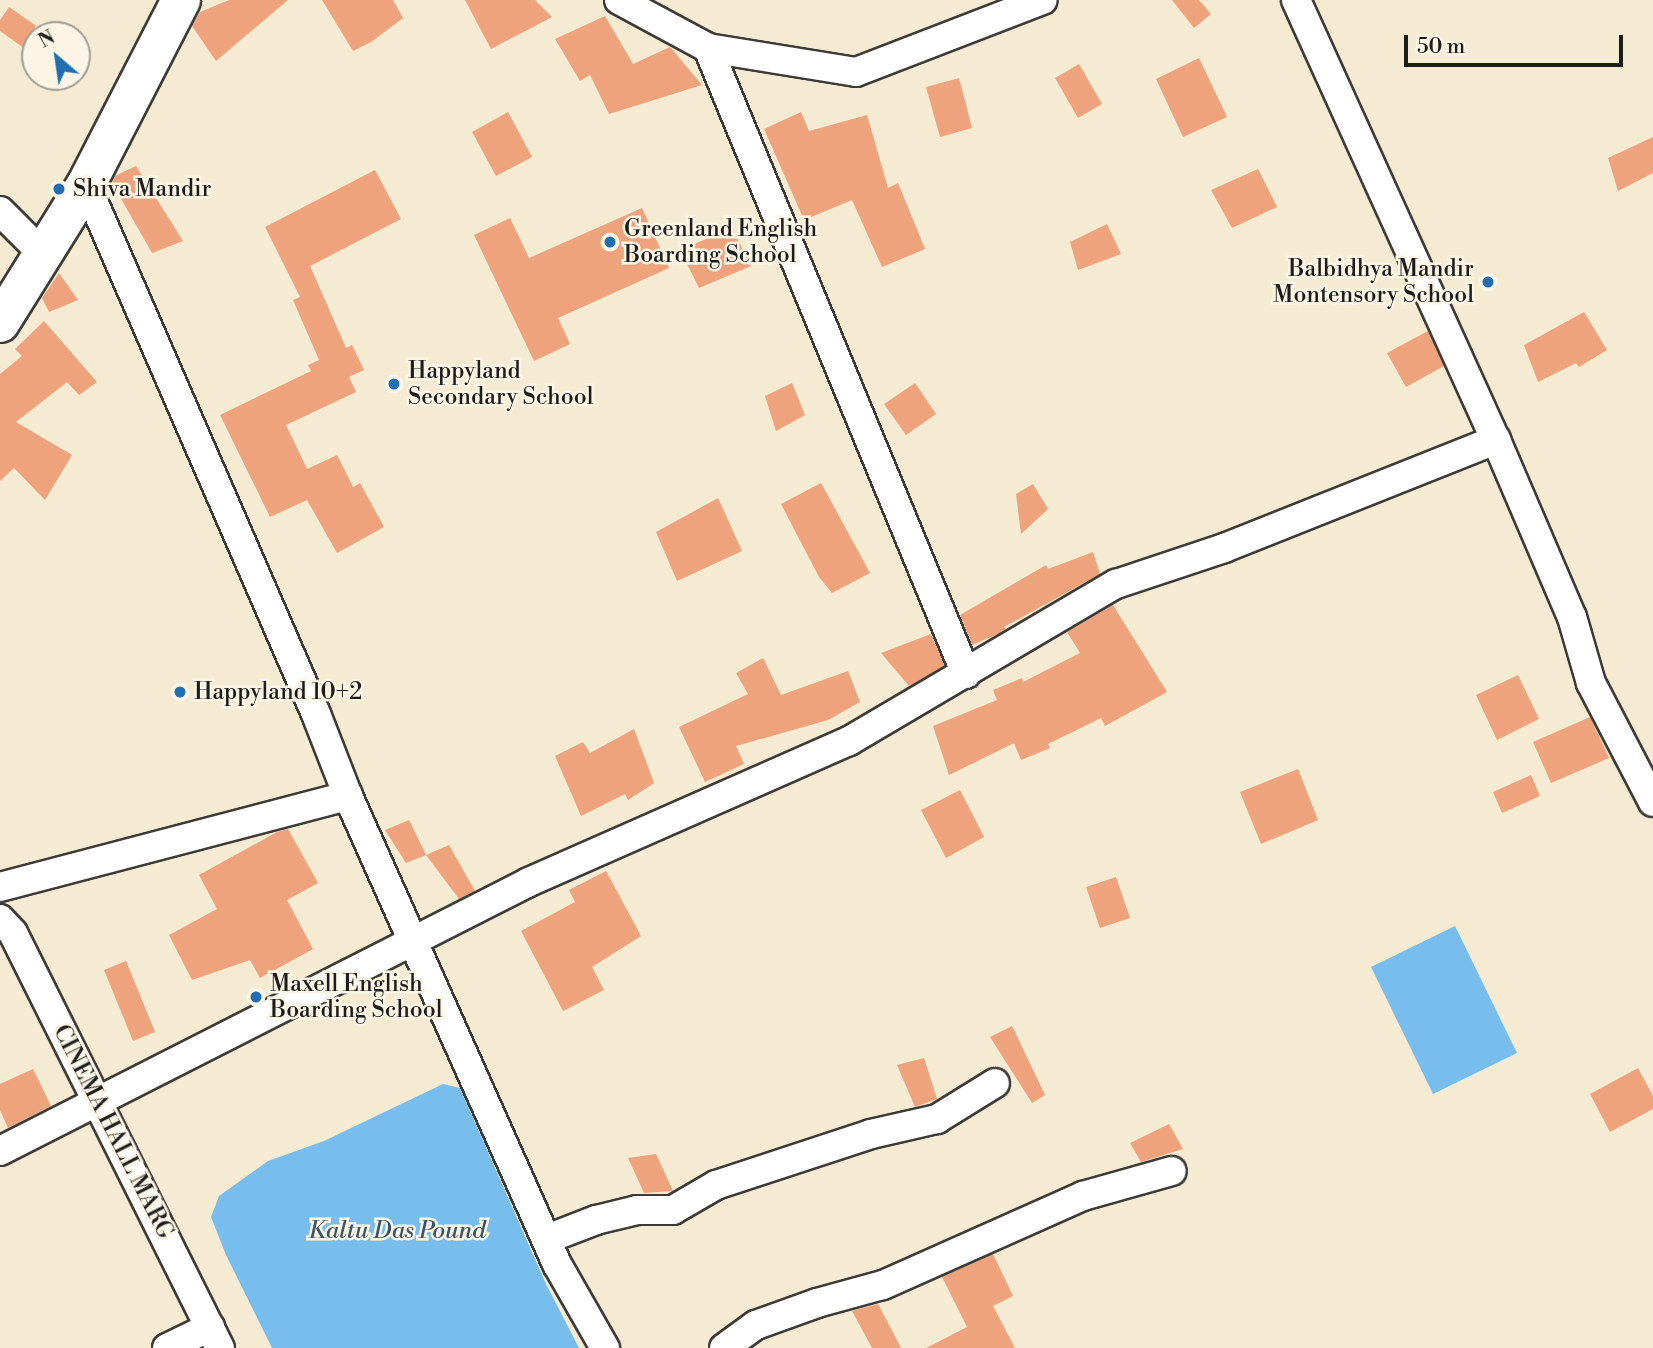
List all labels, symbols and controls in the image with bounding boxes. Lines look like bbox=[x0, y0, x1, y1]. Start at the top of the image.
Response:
north arrow bbox=[21, 21, 91, 91]
scale bar bbox=[1408, 21, 1627, 65]
text: N bbox=[34, 25, 59, 54]
text: 50 m bbox=[1417, 34, 1465, 60]
place label: Shiva Mandir bbox=[73, 175, 212, 203]
marker: Shiva Mandir bbox=[51, 181, 67, 197]
place label: Greenland English Boarding School bbox=[624, 215, 817, 269]
marker: Greenland English Boarding School bbox=[602, 234, 618, 250]
place label: Balbidhya Mandir Montensory School bbox=[1273, 255, 1474, 309]
marker: Balbidhya Mandir Montensory School bbox=[1480, 274, 1496, 290]
place label: Happyland Secondary School bbox=[408, 357, 593, 411]
marker: Happyland Secondary School bbox=[386, 376, 402, 392]
place label: Happyland 10+2 bbox=[194, 678, 362, 706]
marker: Happyland 10+2 bbox=[172, 684, 188, 700]
place label: Maxell English Boarding School bbox=[270, 970, 442, 1024]
marker: Maxell English Boarding School bbox=[248, 989, 264, 1005]
street label: CINEMA HALL MARG bbox=[47, 1020, 179, 1244]
water label: Kaltu Das Pound bbox=[308, 1218, 486, 1246]

